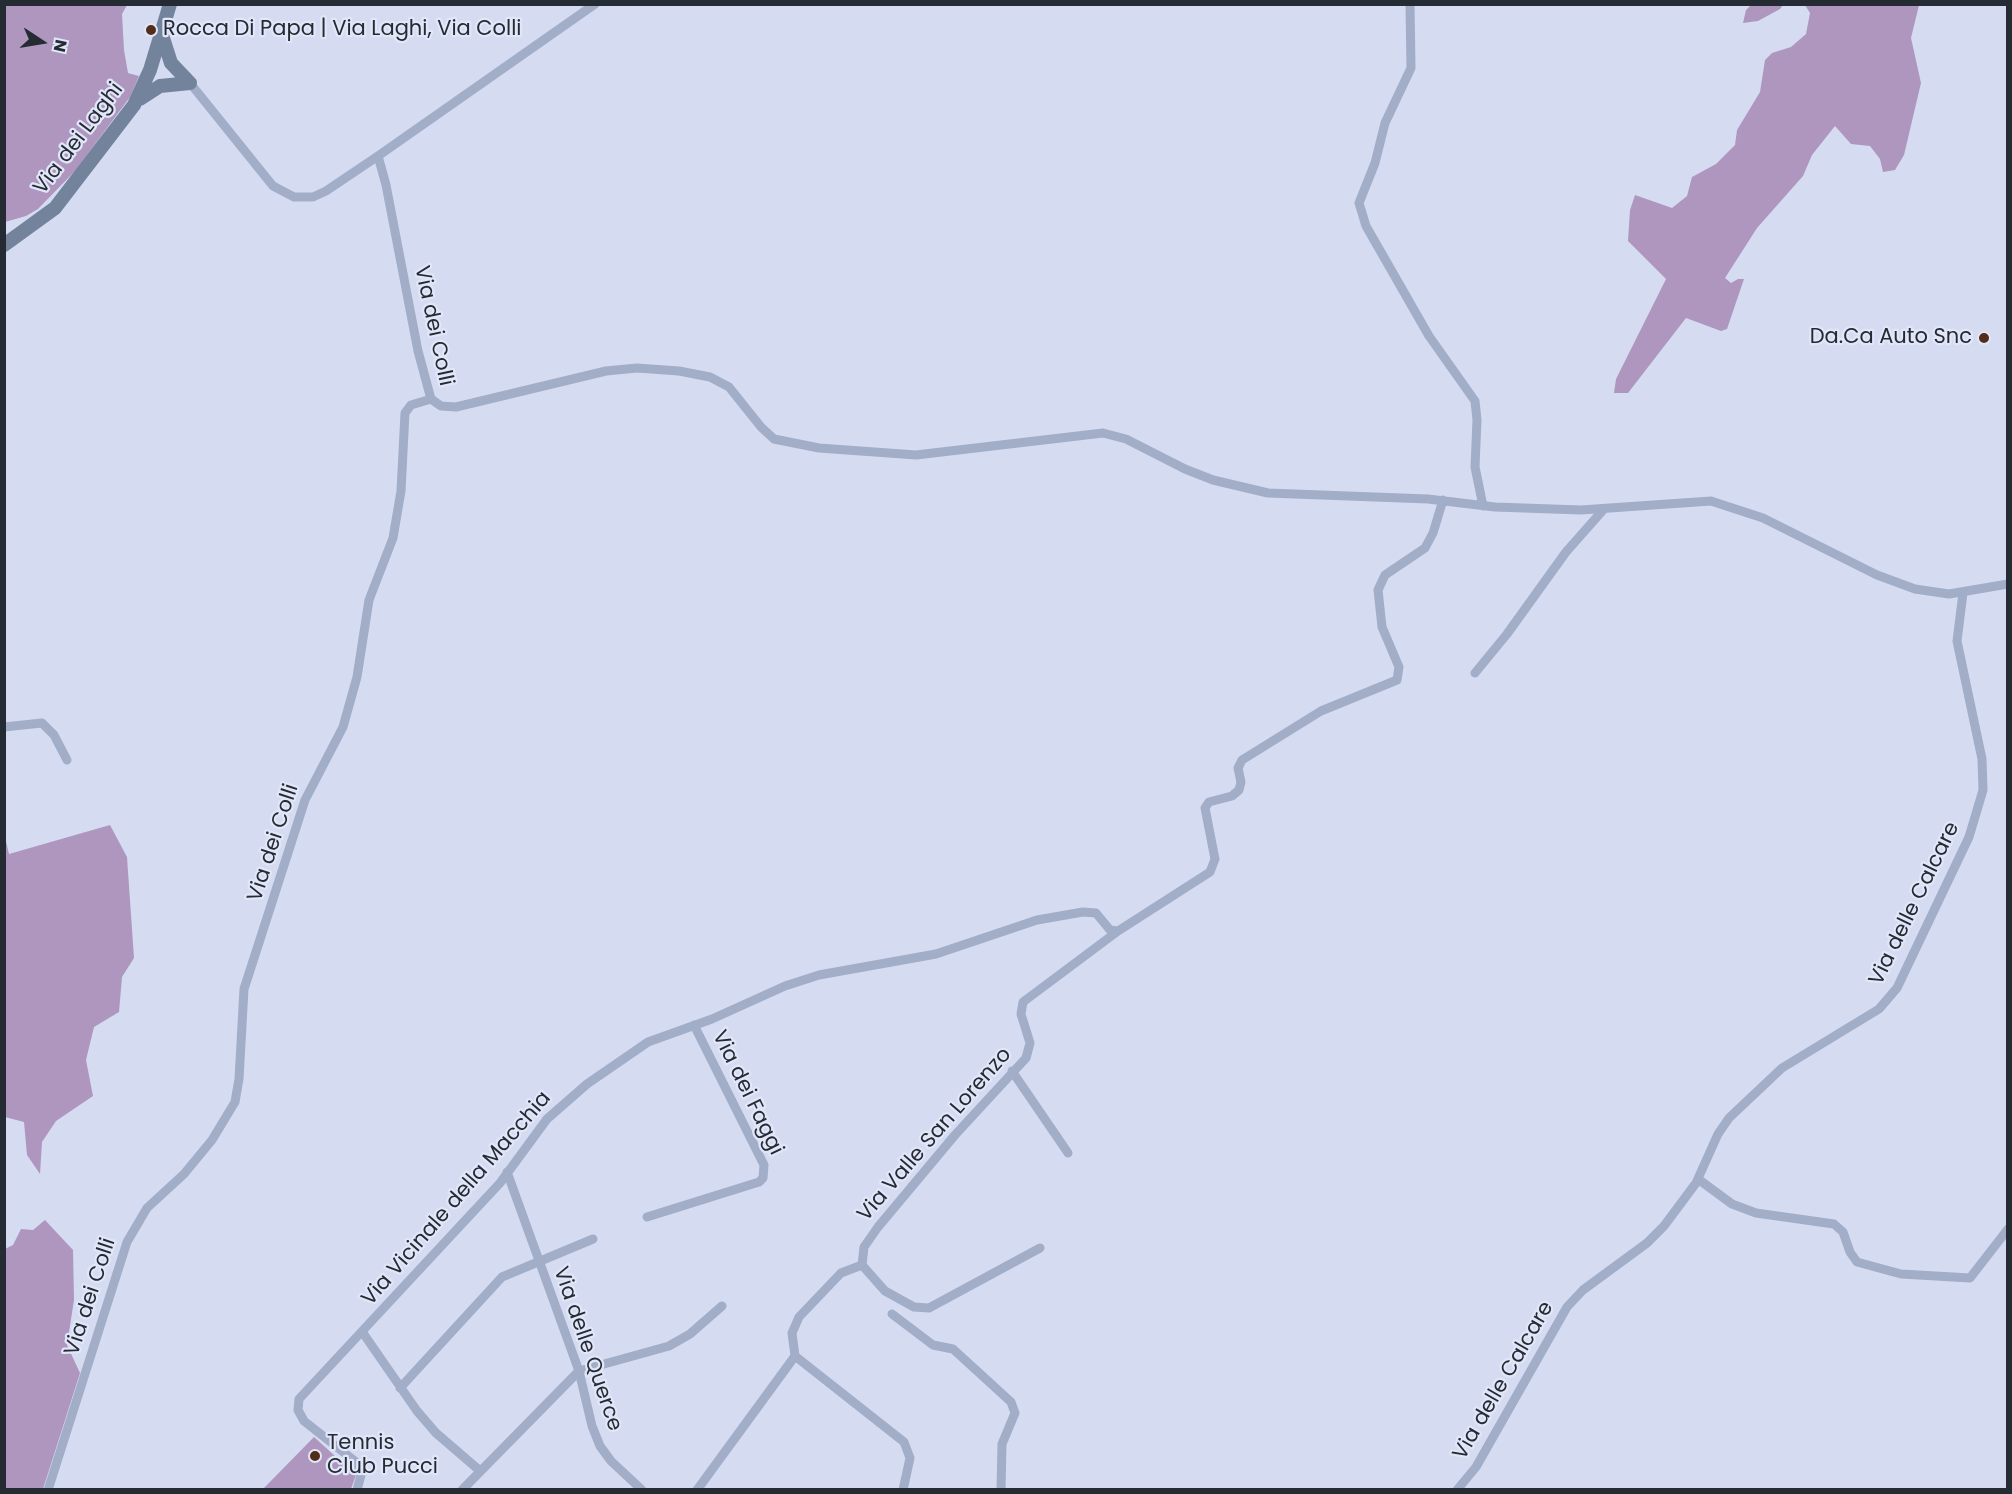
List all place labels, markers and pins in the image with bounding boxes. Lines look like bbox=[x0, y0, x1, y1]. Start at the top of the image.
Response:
place label: Rocca Di Papa | Via Laghi, Via Colli bbox=[163, 17, 522, 43]
marker: Rocca Di Papa | Via Laghi, Via Colli bbox=[144, 23, 158, 37]
place label: Da.Ca Auto Snc bbox=[1810, 325, 1972, 351]
marker: Da.Ca Auto Snc bbox=[1977, 331, 1991, 345]
place label: Tennis Club Pucci bbox=[327, 1431, 438, 1481]
marker: Tennis Club Pucci bbox=[308, 1449, 322, 1463]

